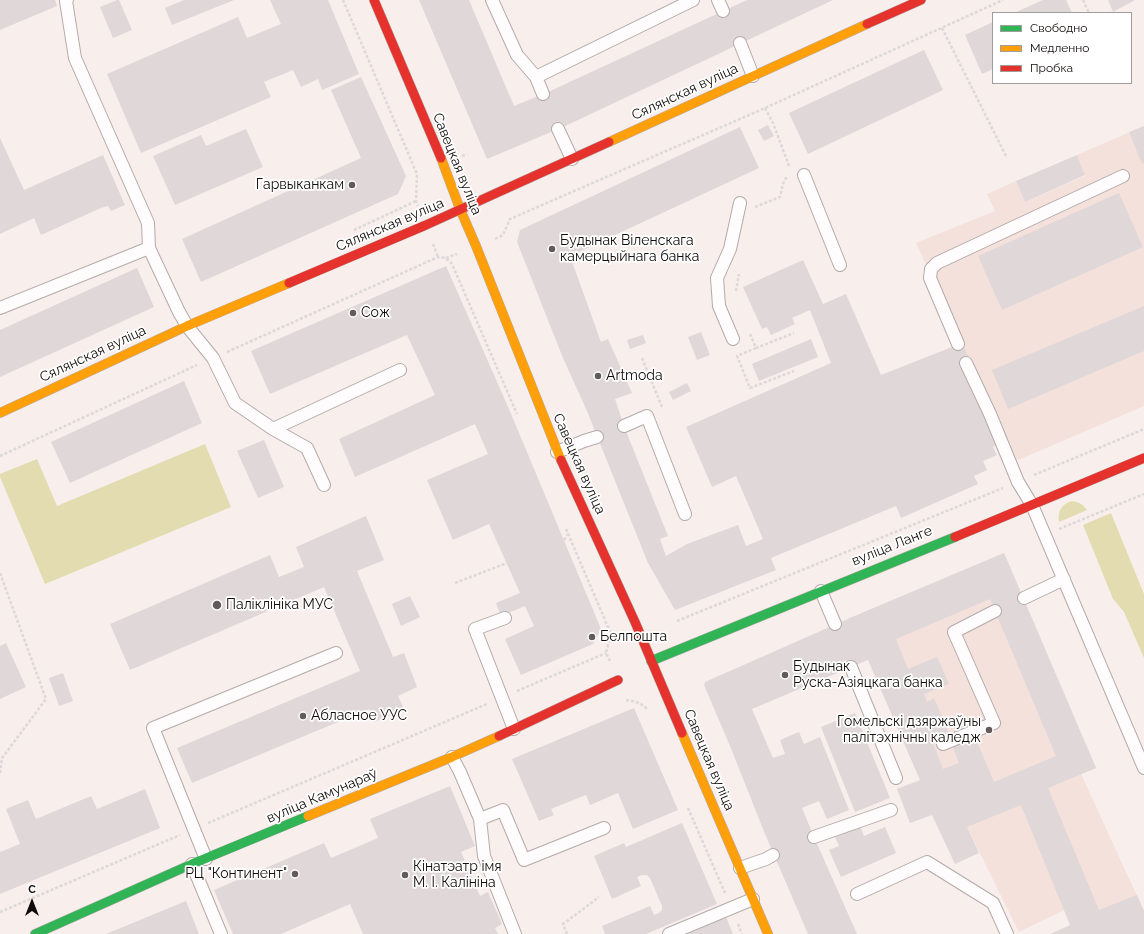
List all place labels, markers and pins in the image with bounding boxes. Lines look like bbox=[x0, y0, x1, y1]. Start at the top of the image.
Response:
place label: Гарвыканкам bbox=[256, 177, 344, 193]
marker: Гарвыканкам bbox=[347, 180, 357, 190]
place label: Будынак Віленскага камерцыйнага банка bbox=[560, 233, 699, 266]
marker: Будынак Віленскага камерцыйнага банка bbox=[547, 244, 557, 254]
place label: Сож bbox=[361, 305, 390, 321]
marker: Сож bbox=[348, 308, 358, 318]
place label: Artmoda bbox=[606, 368, 663, 384]
marker: Artmoda bbox=[593, 371, 603, 381]
place label: Паліклініка МУС bbox=[226, 597, 333, 613]
marker: Паліклініка МУС bbox=[211, 599, 223, 611]
place label: Белпошта bbox=[600, 629, 667, 645]
marker: Белпошта bbox=[587, 632, 597, 642]
place label: Будынак Руска-Азіяцкага банка bbox=[793, 659, 943, 692]
marker: Будынак Руска-Азіяцкага банка bbox=[780, 670, 790, 680]
place label: Абласное УУС bbox=[311, 708, 407, 724]
marker: Абласное УУС bbox=[298, 711, 308, 721]
place label: Гомельскі дзяржаўны палітэхнічны каледж bbox=[837, 714, 981, 746]
marker: Гомельскі дзяржаўны палітэхнічны каледж bbox=[984, 725, 994, 735]
place label: Кінатэатр імя М. І. Калініна bbox=[413, 859, 502, 892]
place label: РЦ "Континент" bbox=[185, 866, 287, 882]
marker: РЦ "Континент" bbox=[290, 869, 300, 879]
marker: Кінатэатр імя М. І. Калініна bbox=[400, 870, 410, 880]

